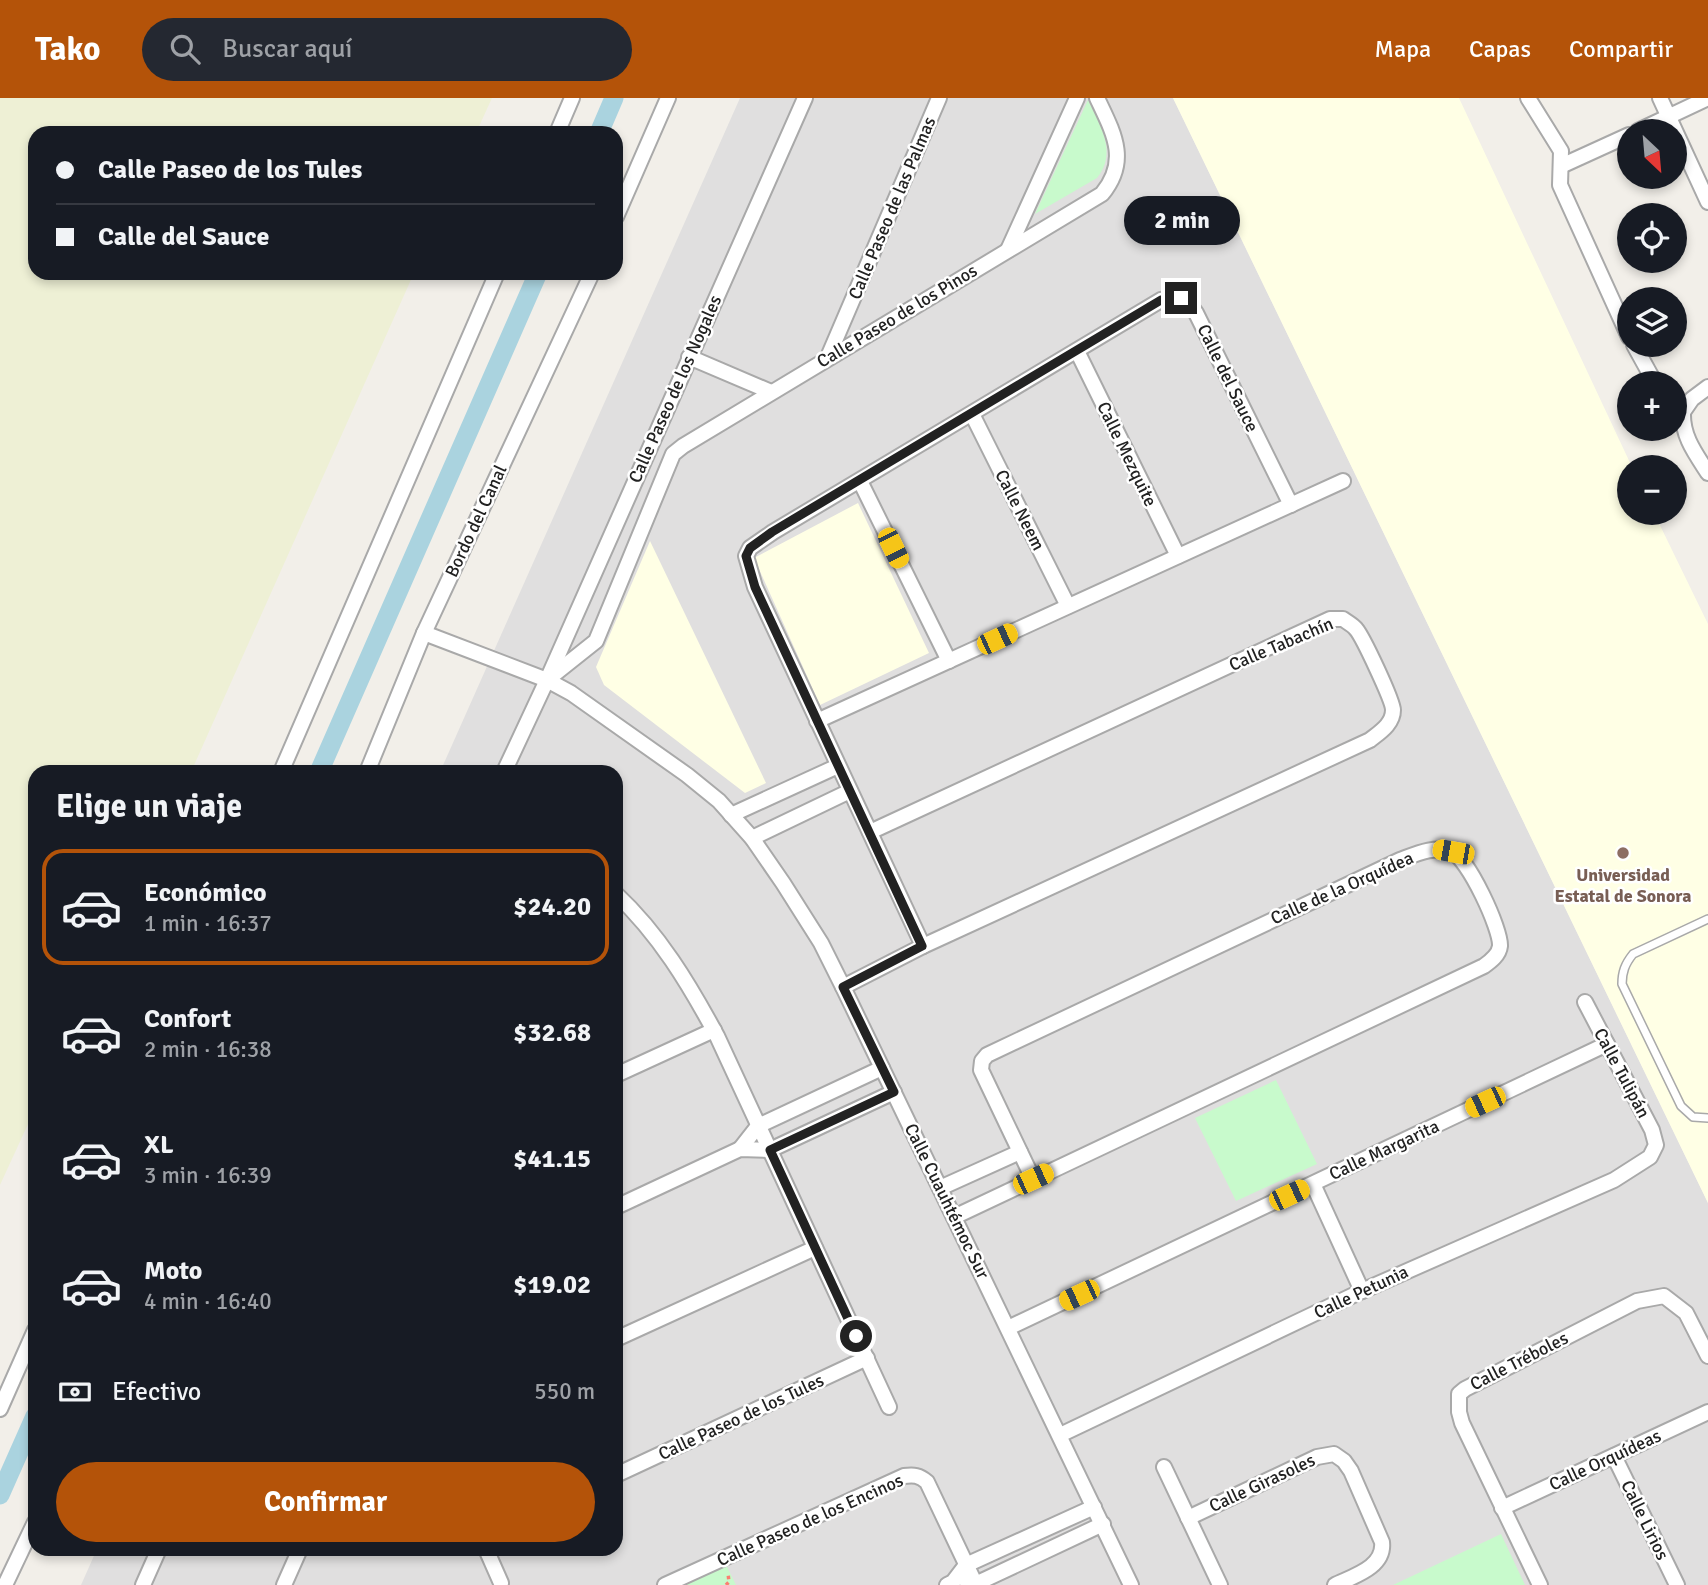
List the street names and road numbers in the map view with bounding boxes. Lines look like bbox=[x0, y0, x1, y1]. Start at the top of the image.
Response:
street label: Calle Paseo de las Palmas bbox=[843, 113, 941, 303]
street label: Calle Paseo de los Pinos bbox=[813, 259, 981, 373]
street label: Calle Paseo de los Nogales bbox=[624, 292, 726, 486]
street label: Calle del Sauce bbox=[1192, 321, 1264, 435]
street label: Calle Mezquite bbox=[1092, 398, 1162, 510]
street label: Bordo del Canal bbox=[440, 461, 512, 581]
street label: Calle Neem bbox=[990, 466, 1050, 554]
street label: Calle Tabachín bbox=[1226, 612, 1336, 676]
street label: Calle de la Orquídea bbox=[1267, 847, 1417, 929]
street label: Calle Tulipán bbox=[1589, 1024, 1655, 1122]
street label: Calle Margarita bbox=[1325, 1115, 1443, 1185]
street label: Calle Cuauhtémoc Sur bbox=[900, 1120, 994, 1283]
street label: Calle Petunia bbox=[1310, 1261, 1412, 1323]
street label: Calle Tréboles bbox=[1466, 1327, 1572, 1395]
street label: Calle Paseo de los Tules bbox=[655, 1369, 827, 1465]
street label: Calle Orquídeas bbox=[1545, 1424, 1665, 1496]
street label: Calle Girasoles bbox=[1206, 1449, 1319, 1517]
street label: Calle Paseo de los Encinos bbox=[713, 1469, 907, 1571]
street label: Calle Lirios bbox=[1616, 1477, 1674, 1564]

